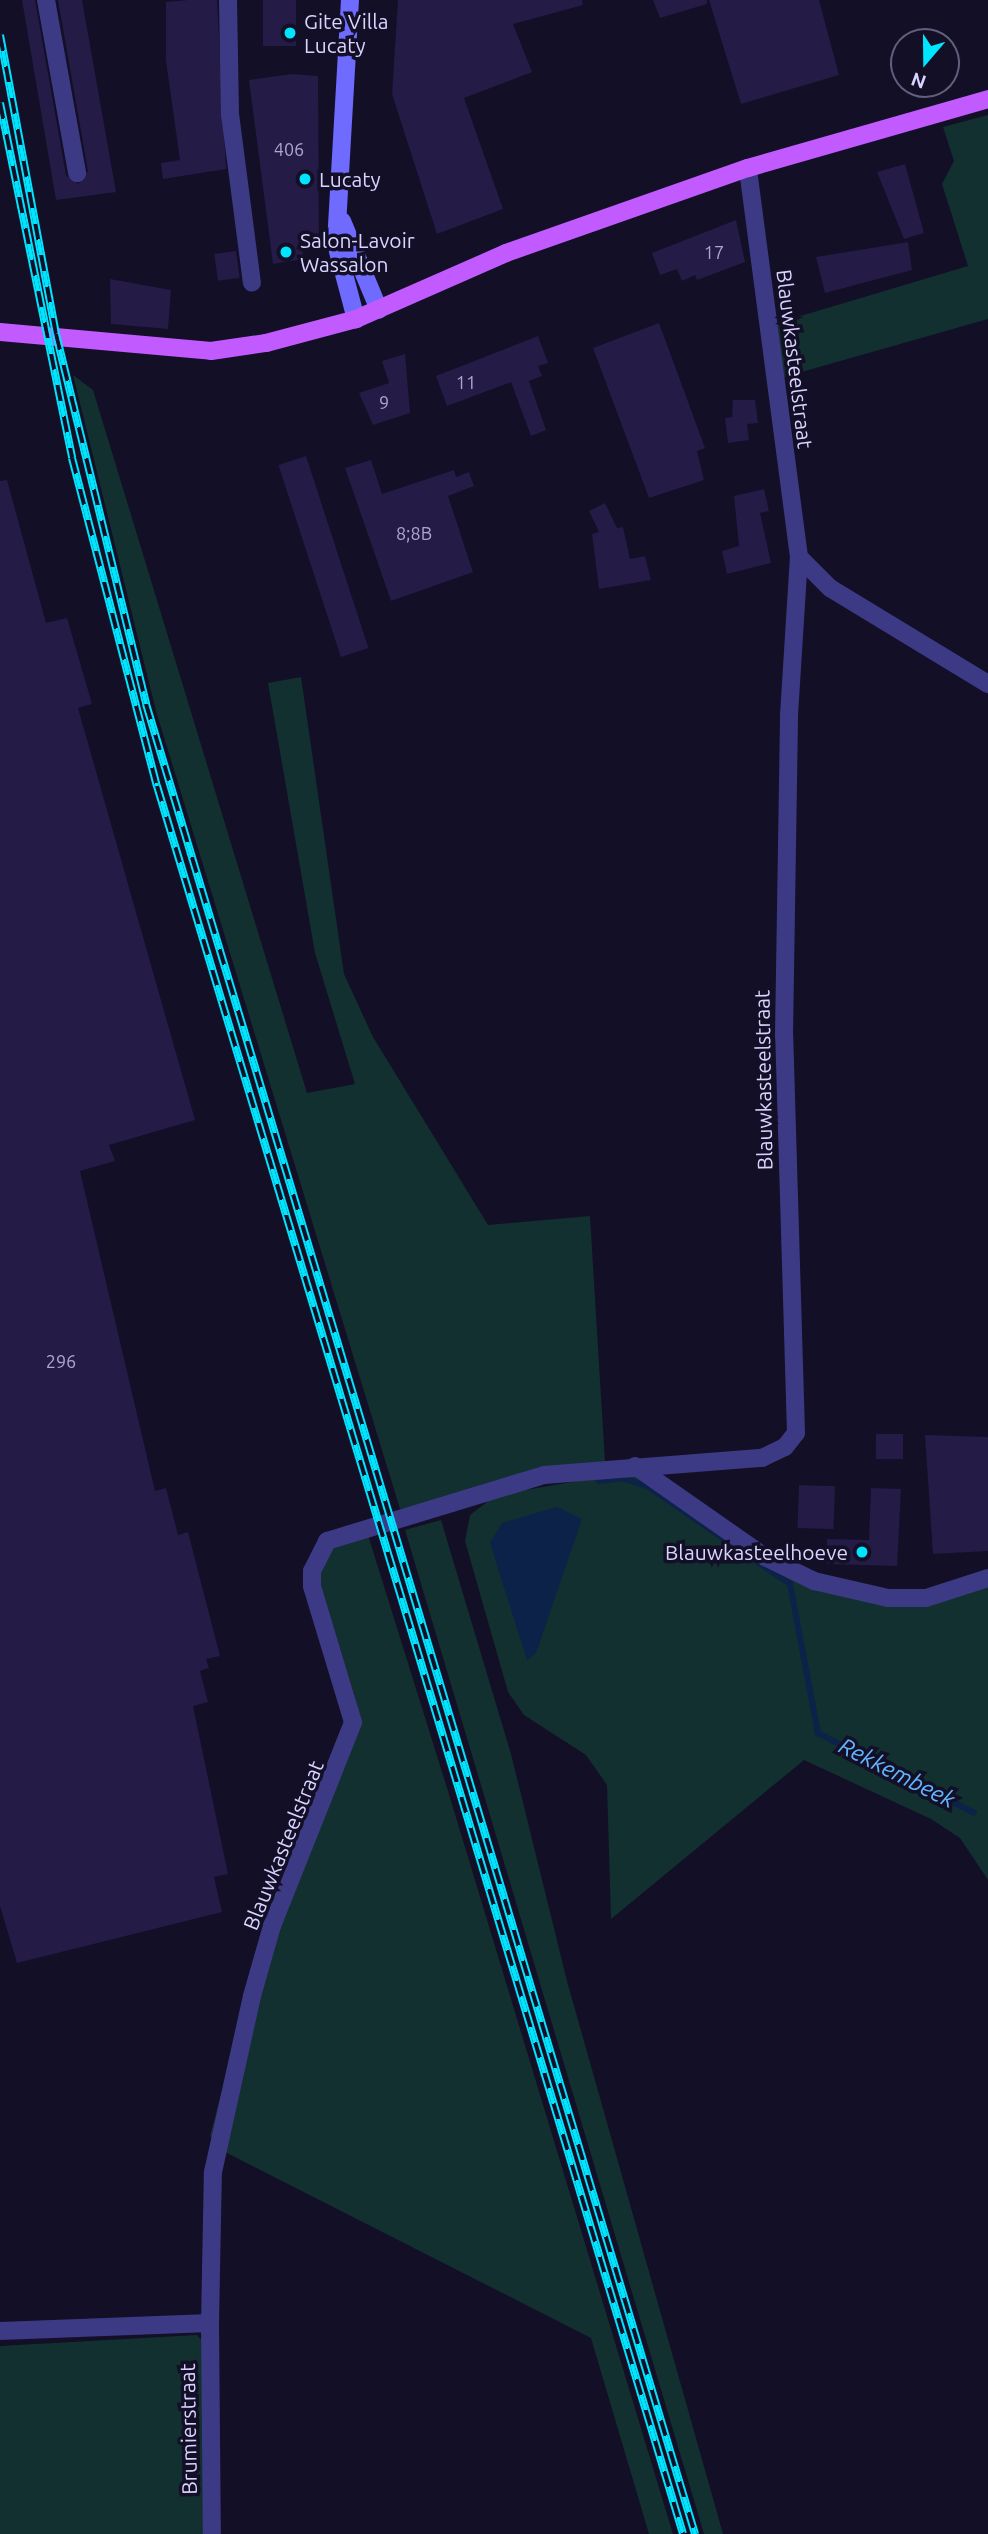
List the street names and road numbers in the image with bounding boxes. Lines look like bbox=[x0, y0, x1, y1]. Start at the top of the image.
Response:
street label: Blauwkasteelstraat bbox=[771, 268, 819, 450]
street label: Blauwkasteelstraat bbox=[749, 990, 777, 1170]
street label: Blauwkasteelstraat bbox=[238, 1757, 328, 1933]
street label: Brumierstraat bbox=[174, 2363, 202, 2495]

